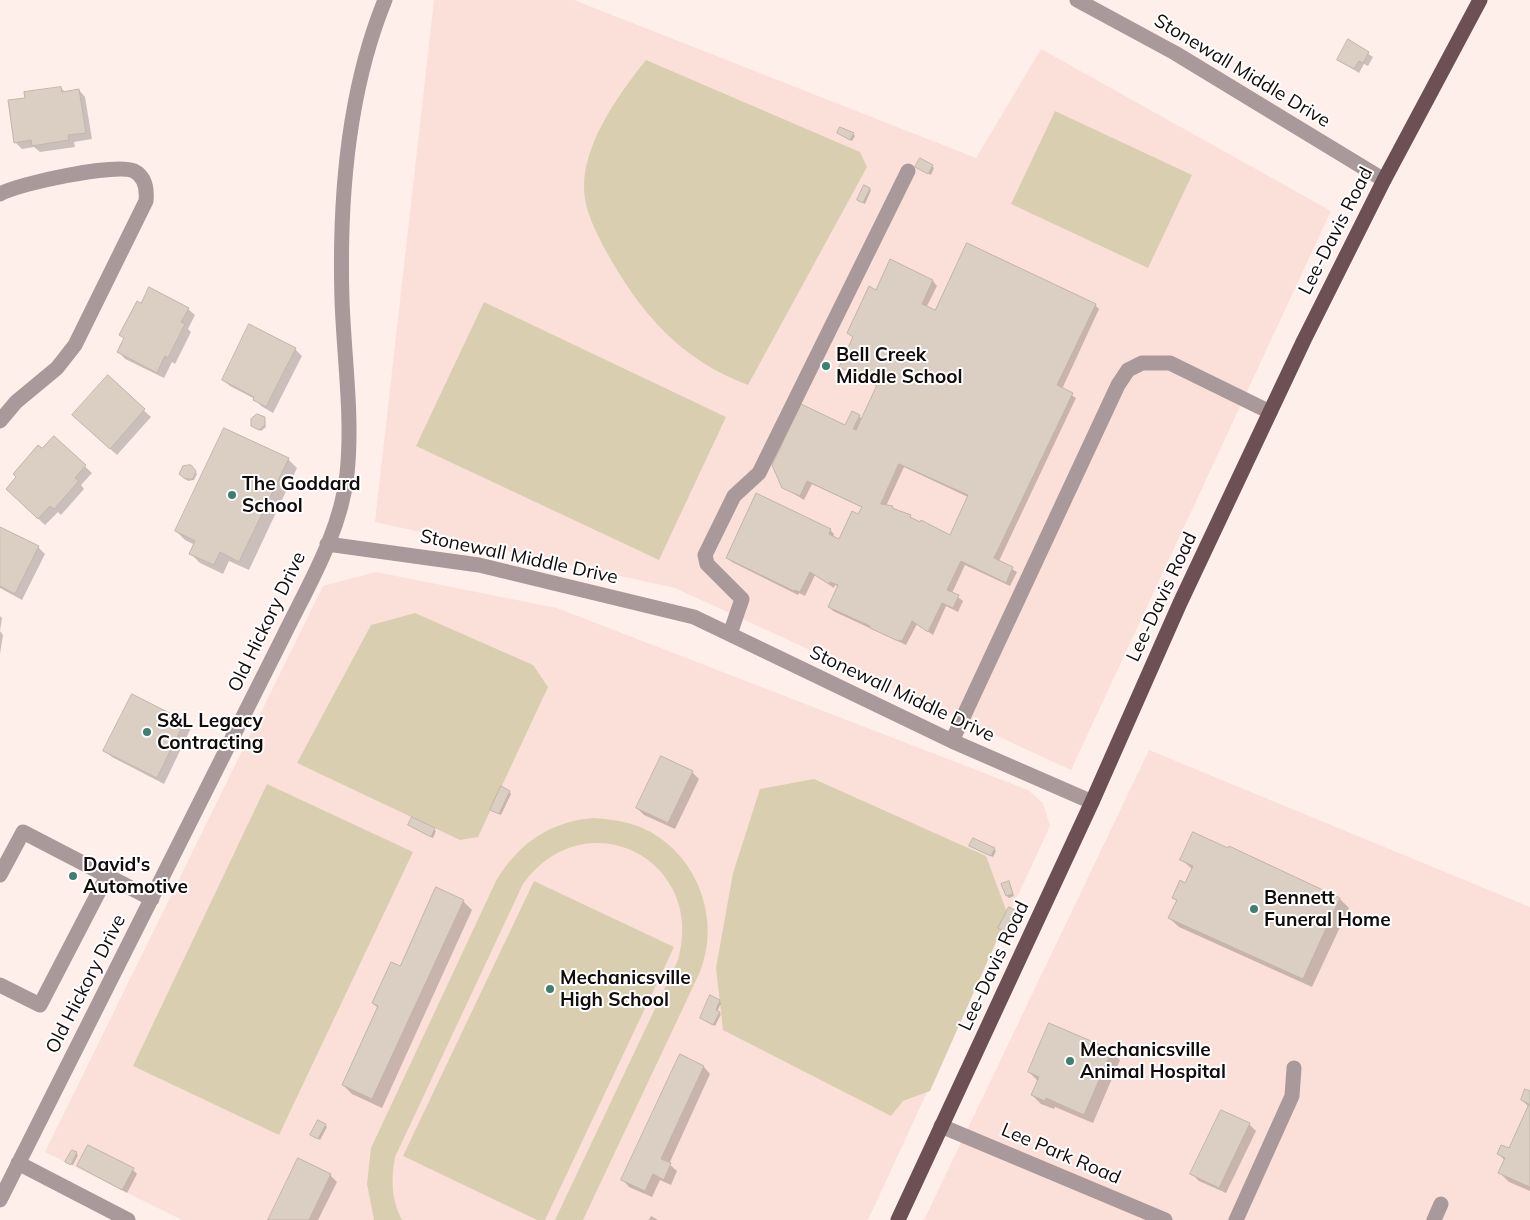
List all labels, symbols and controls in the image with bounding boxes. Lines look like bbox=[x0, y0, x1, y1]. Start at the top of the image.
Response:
street label: Stonewall Middle Drive bbox=[1150, 9, 1334, 133]
street label: Lee-Davis Road bbox=[1294, 163, 1378, 299]
place label: Bell Creek Middle School bbox=[836, 344, 962, 388]
marker: Bell Creek Middle School bbox=[820, 360, 832, 372]
place label: The Goddard School bbox=[242, 473, 361, 517]
marker: The Goddard School bbox=[226, 489, 238, 501]
street label: Stonewall Middle Drive bbox=[418, 525, 620, 589]
street label: Lee-Davis Road bbox=[1122, 529, 1202, 665]
street label: Old Hickory Drive bbox=[223, 548, 311, 696]
street label: Stonewall Middle Drive bbox=[806, 641, 998, 747]
place label: S&L Legacy Contracting bbox=[157, 710, 263, 754]
marker: S&L Legacy Contracting bbox=[141, 726, 153, 738]
place label: David's Automotive bbox=[83, 854, 188, 898]
marker: David's Automotive bbox=[67, 870, 79, 882]
place label: Bennett Funeral Home bbox=[1264, 887, 1391, 931]
street label: Lee-Davis Road bbox=[954, 898, 1034, 1034]
marker: Bennett Funeral Home bbox=[1248, 903, 1260, 915]
street label: Old Hickory Drive bbox=[41, 911, 131, 1057]
place label: Mechanicsville High School bbox=[560, 967, 691, 1011]
marker: Mechanicsville High School bbox=[544, 983, 556, 995]
place label: Mechanicsville Animal Hospital bbox=[1080, 1039, 1226, 1083]
marker: Mechanicsville Animal Hospital bbox=[1064, 1055, 1076, 1067]
street label: Lee Park Road bbox=[998, 1119, 1124, 1189]

